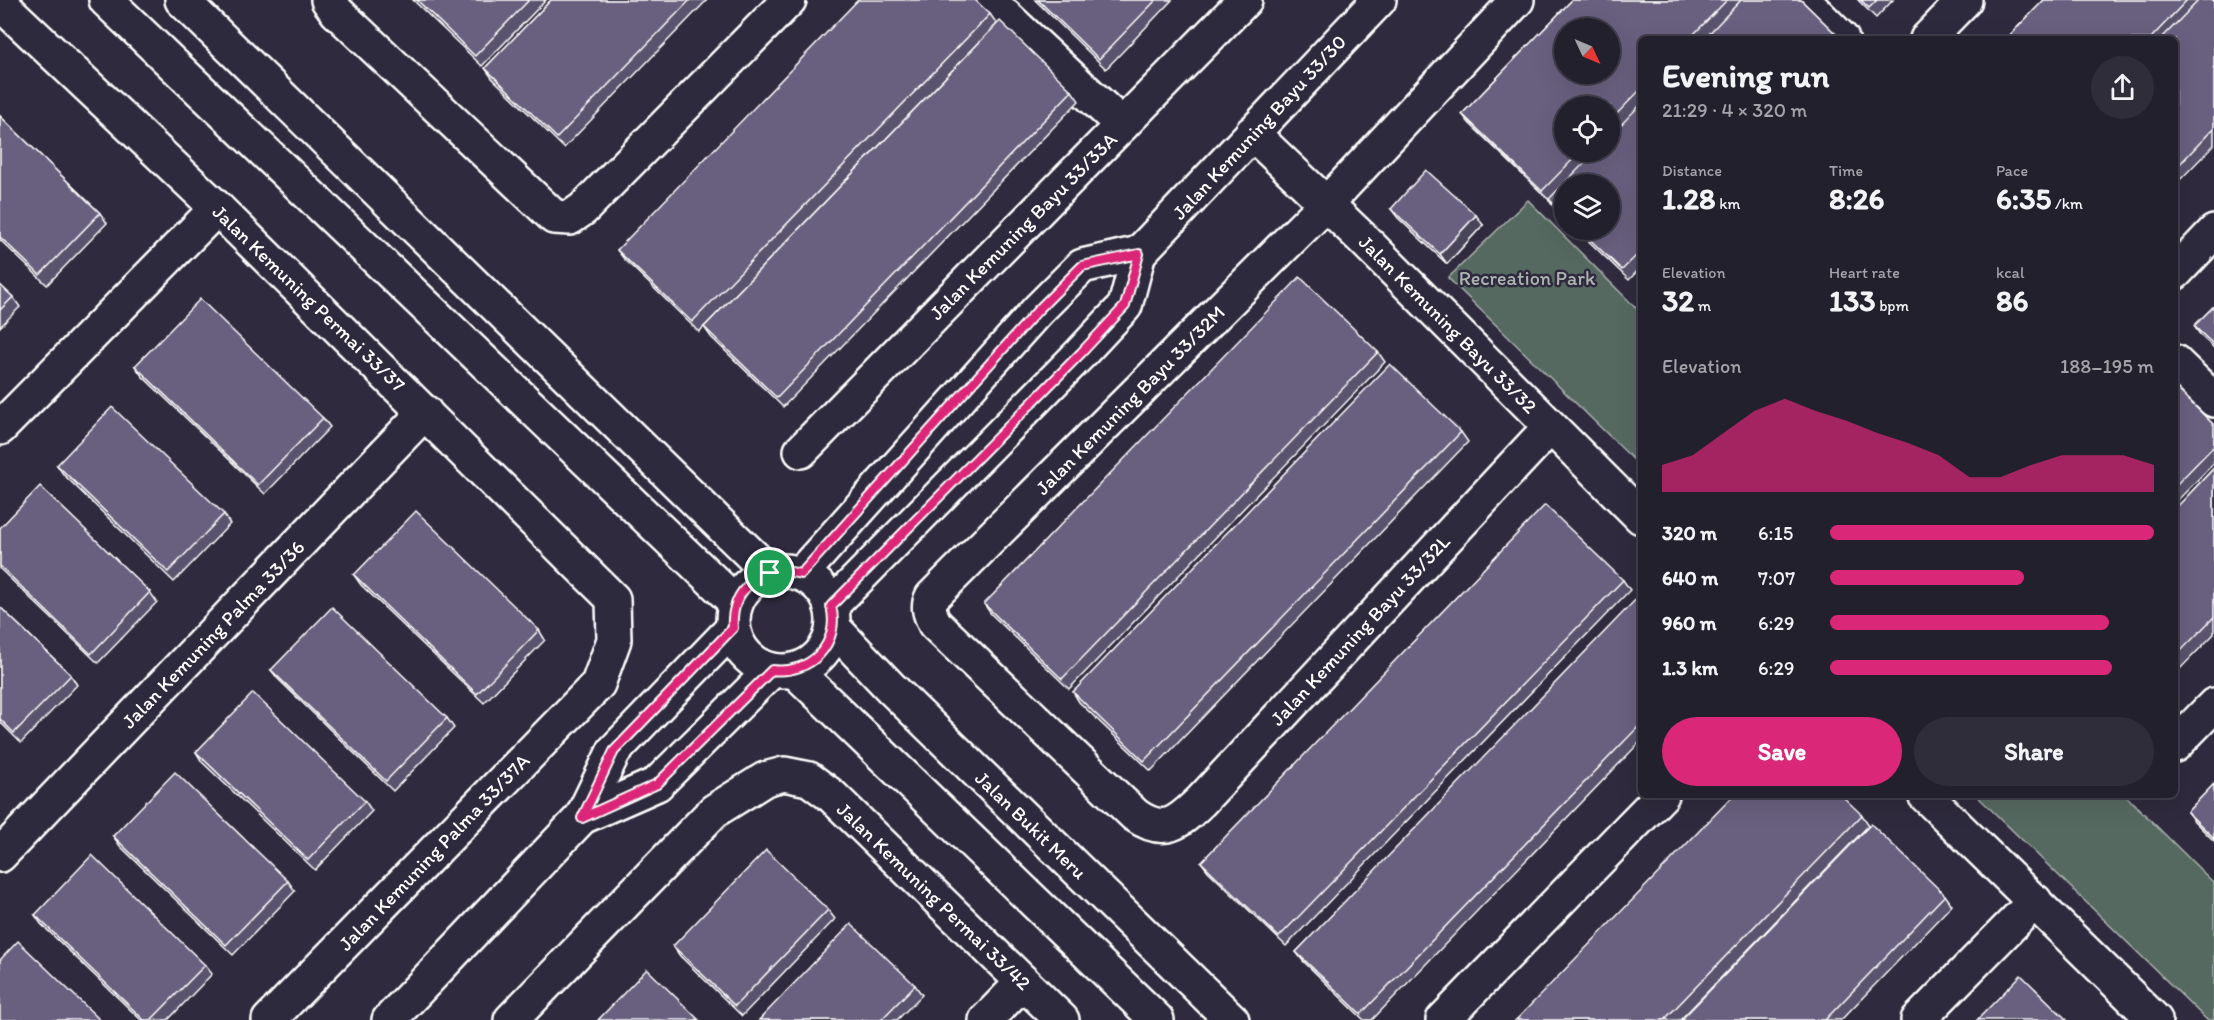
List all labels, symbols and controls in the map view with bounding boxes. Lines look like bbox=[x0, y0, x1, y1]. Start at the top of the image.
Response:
north arrow bbox=[1554, 18, 1620, 84]
map controls bbox=[1554, 18, 1620, 240]
street label: Jalan Kemuning Bayu 33/30 bbox=[1167, 30, 1351, 224]
text: Evening run bbox=[1662, 56, 1829, 95]
button: share bbox=[2091, 56, 2154, 119]
button: locate bbox=[1554, 96, 1620, 162]
text: 21:29 · 4 × 320 m bbox=[1662, 98, 1807, 122]
street label: Jalan Kemuning Bayu 33/33A bbox=[924, 127, 1122, 325]
text: Distance bbox=[1662, 161, 1722, 180]
text: Time bbox=[1829, 161, 1863, 180]
text: Pace bbox=[1996, 161, 2028, 180]
button: layers bbox=[1554, 174, 1620, 240]
text: 1.28 bbox=[1662, 180, 1716, 217]
text: 8:26 bbox=[1829, 180, 1884, 217]
text: 6:35 bbox=[1996, 180, 2051, 217]
text: km bbox=[1716, 194, 1740, 213]
text: /km bbox=[2051, 194, 2083, 213]
street label: Jalan Kemuning Permai 33/37 bbox=[208, 200, 410, 396]
street label: Jalan Kemuning Bayu 33/32 bbox=[1354, 230, 1542, 418]
text: Elevation bbox=[1662, 263, 1726, 282]
text: Heart rate bbox=[1829, 263, 1900, 282]
text: kcal bbox=[1996, 263, 2024, 282]
park label: Recreation Park bbox=[1459, 266, 1596, 290]
text: 32 bbox=[1662, 282, 1694, 319]
text: 133 bbox=[1829, 282, 1876, 319]
text: 86 bbox=[1996, 282, 2028, 319]
text: m bbox=[1694, 296, 1711, 315]
text: bpm bbox=[1876, 296, 1909, 315]
street label: Jalan Kemuning Bayu 33/32M bbox=[1030, 300, 1230, 500]
text: Elevation bbox=[1662, 354, 1741, 378]
text: 188–195 m bbox=[2060, 354, 2154, 378]
text: 320 m bbox=[1662, 521, 1717, 545]
text: 6:15 bbox=[1758, 521, 1793, 545]
street label: Jalan Kemuning Bayu 33/32L bbox=[1265, 530, 1455, 730]
street label: Jalan Kemuning Palma 33/36 bbox=[117, 535, 309, 733]
pin bbox=[744, 547, 795, 598]
icon: arrive bbox=[753, 556, 786, 589]
text: 640 m bbox=[1662, 566, 1718, 590]
text: 7:07 bbox=[1758, 566, 1795, 590]
text: 960 m bbox=[1662, 611, 1717, 635]
text: 6:29 bbox=[1758, 611, 1794, 635]
text: 1.3 km bbox=[1662, 656, 1718, 680]
text: 6:29 bbox=[1758, 656, 1794, 680]
button: Save bbox=[1662, 717, 1902, 786]
button: Share bbox=[1914, 717, 2154, 786]
street label: Jalan Kemuning Palma 33/37A bbox=[333, 748, 535, 956]
street label: Jalan Bukit Meru bbox=[970, 766, 1092, 884]
street label: Jalan Kemuning Permai 33/42 bbox=[832, 797, 1036, 995]

